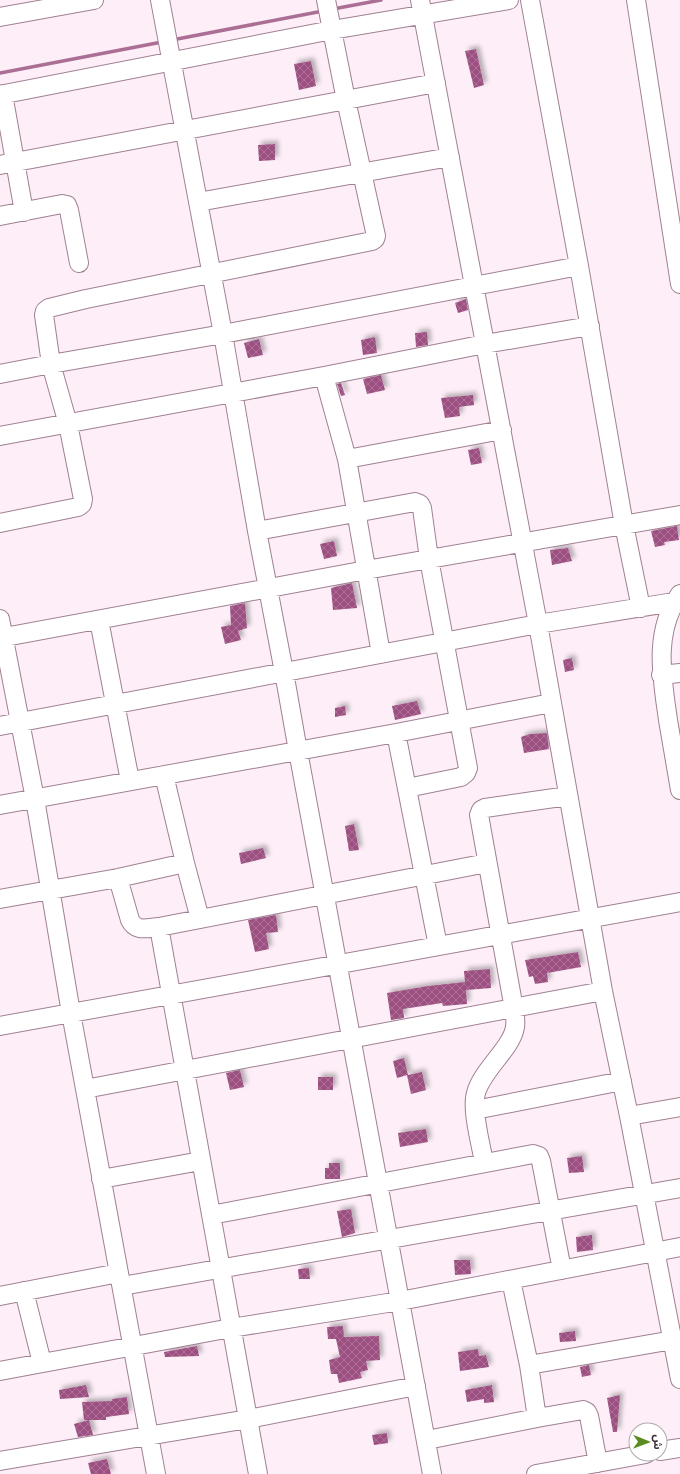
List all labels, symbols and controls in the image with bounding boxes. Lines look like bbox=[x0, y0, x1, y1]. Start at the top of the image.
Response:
north arrow bbox=[628, 1422, 668, 1462]
text: ش bbox=[651, 1435, 664, 1450]

